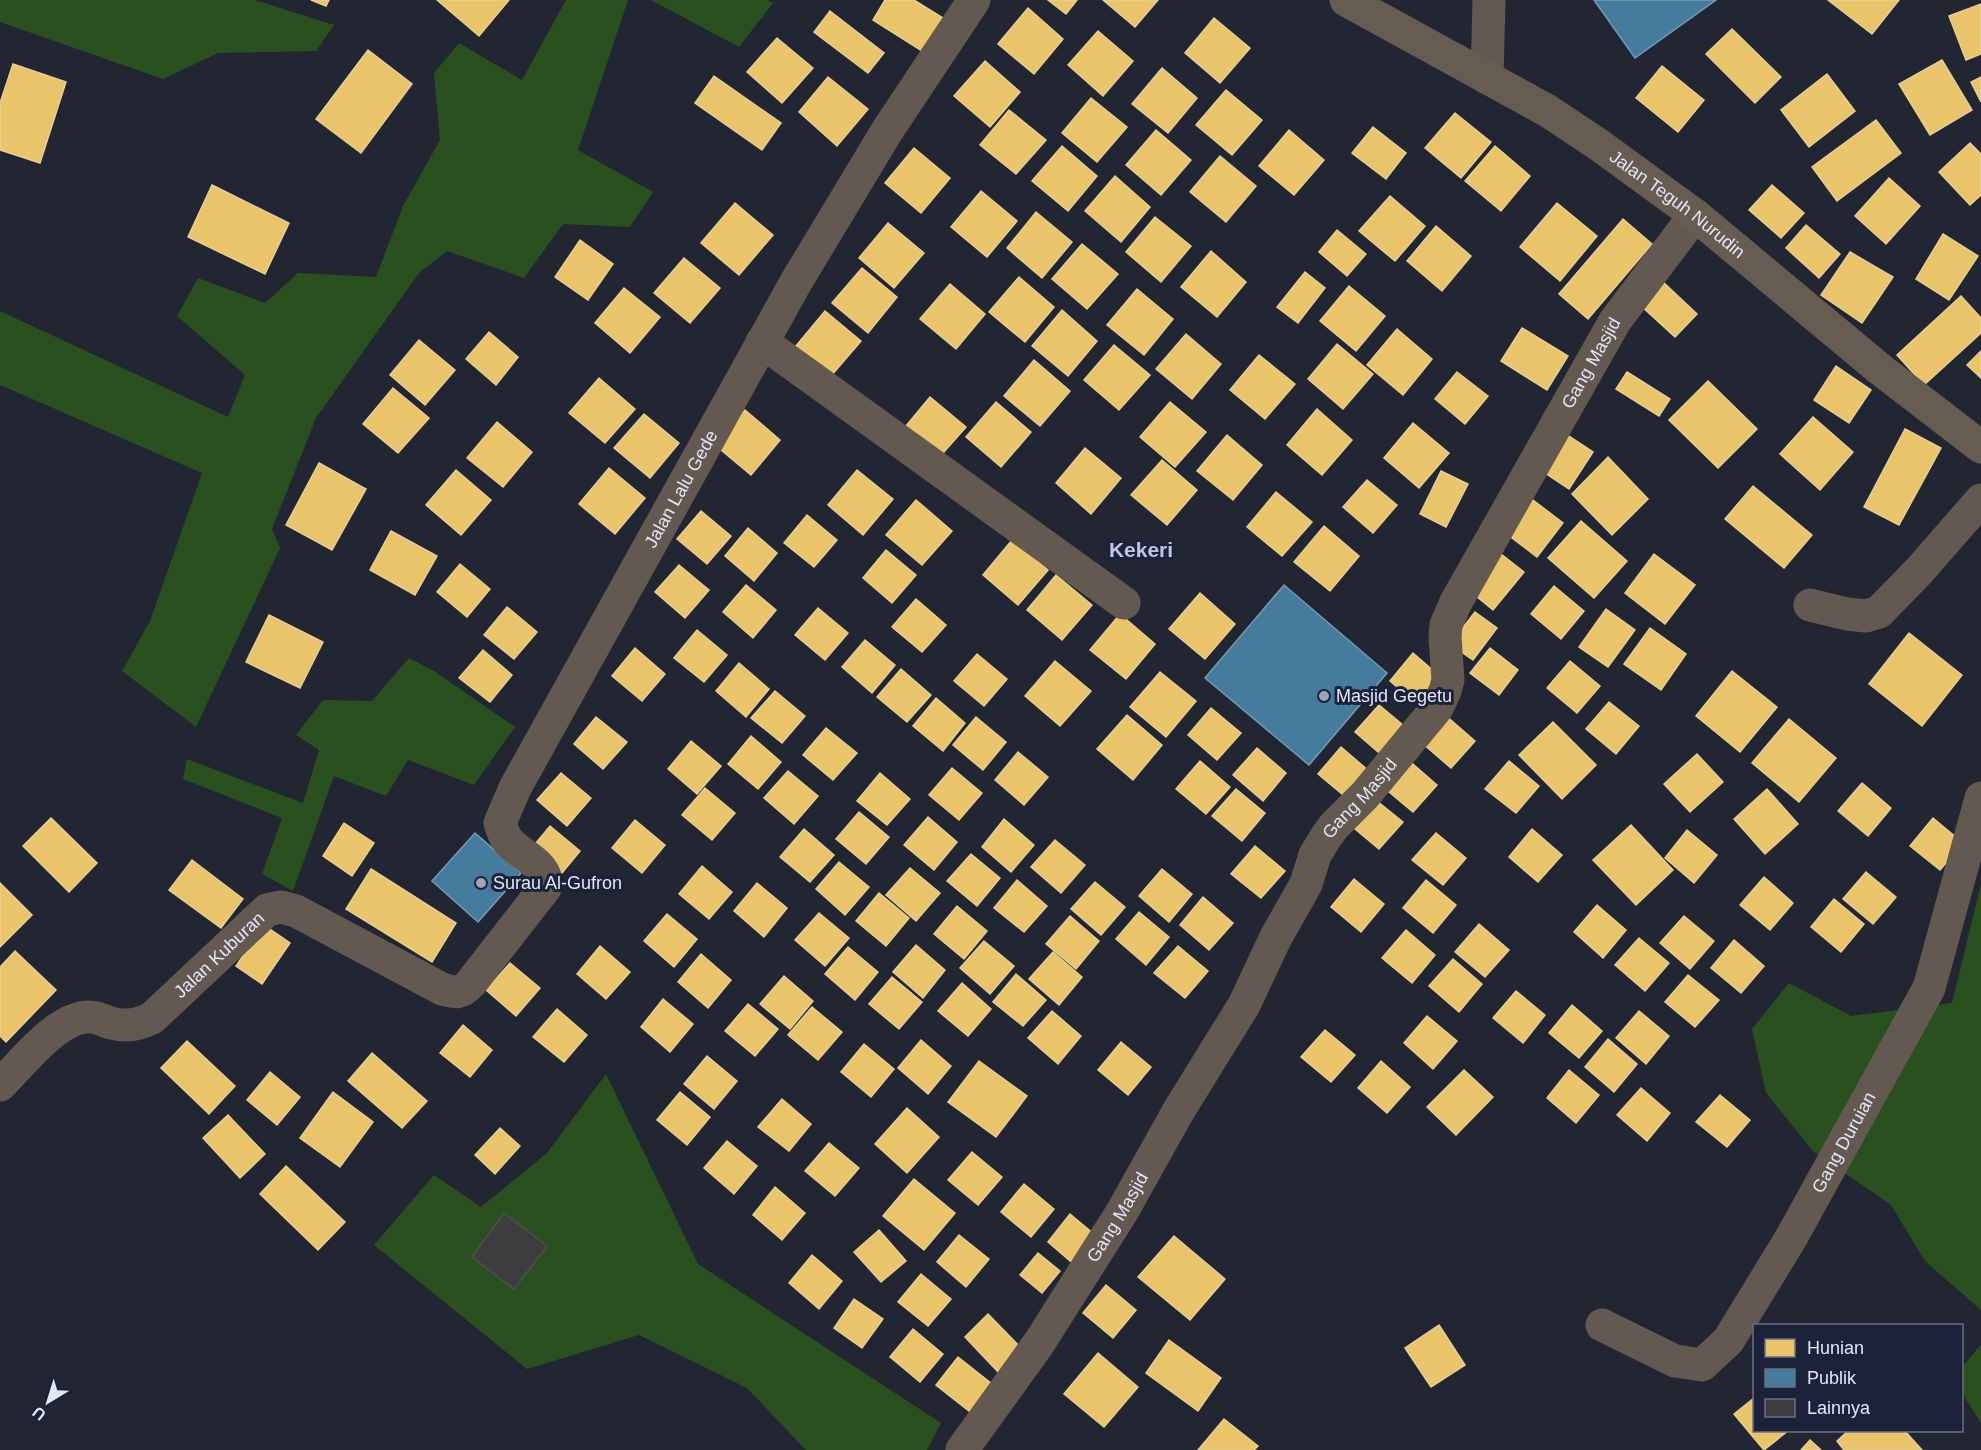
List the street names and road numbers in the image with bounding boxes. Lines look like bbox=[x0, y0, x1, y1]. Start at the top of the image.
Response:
street label: Jalan Teguh Nurudin bbox=[1606, 146, 1749, 262]
street label: Gang Masjid bbox=[1558, 314, 1625, 412]
street label: Jalan Lalu Gede bbox=[640, 427, 722, 551]
street label: Gang Masjid bbox=[1318, 754, 1401, 842]
street label: Jalan Kuburan bbox=[170, 908, 268, 1002]
street label: Gang Duruian bbox=[1808, 1088, 1880, 1196]
street label: Gang Masjid bbox=[1083, 1169, 1152, 1266]

